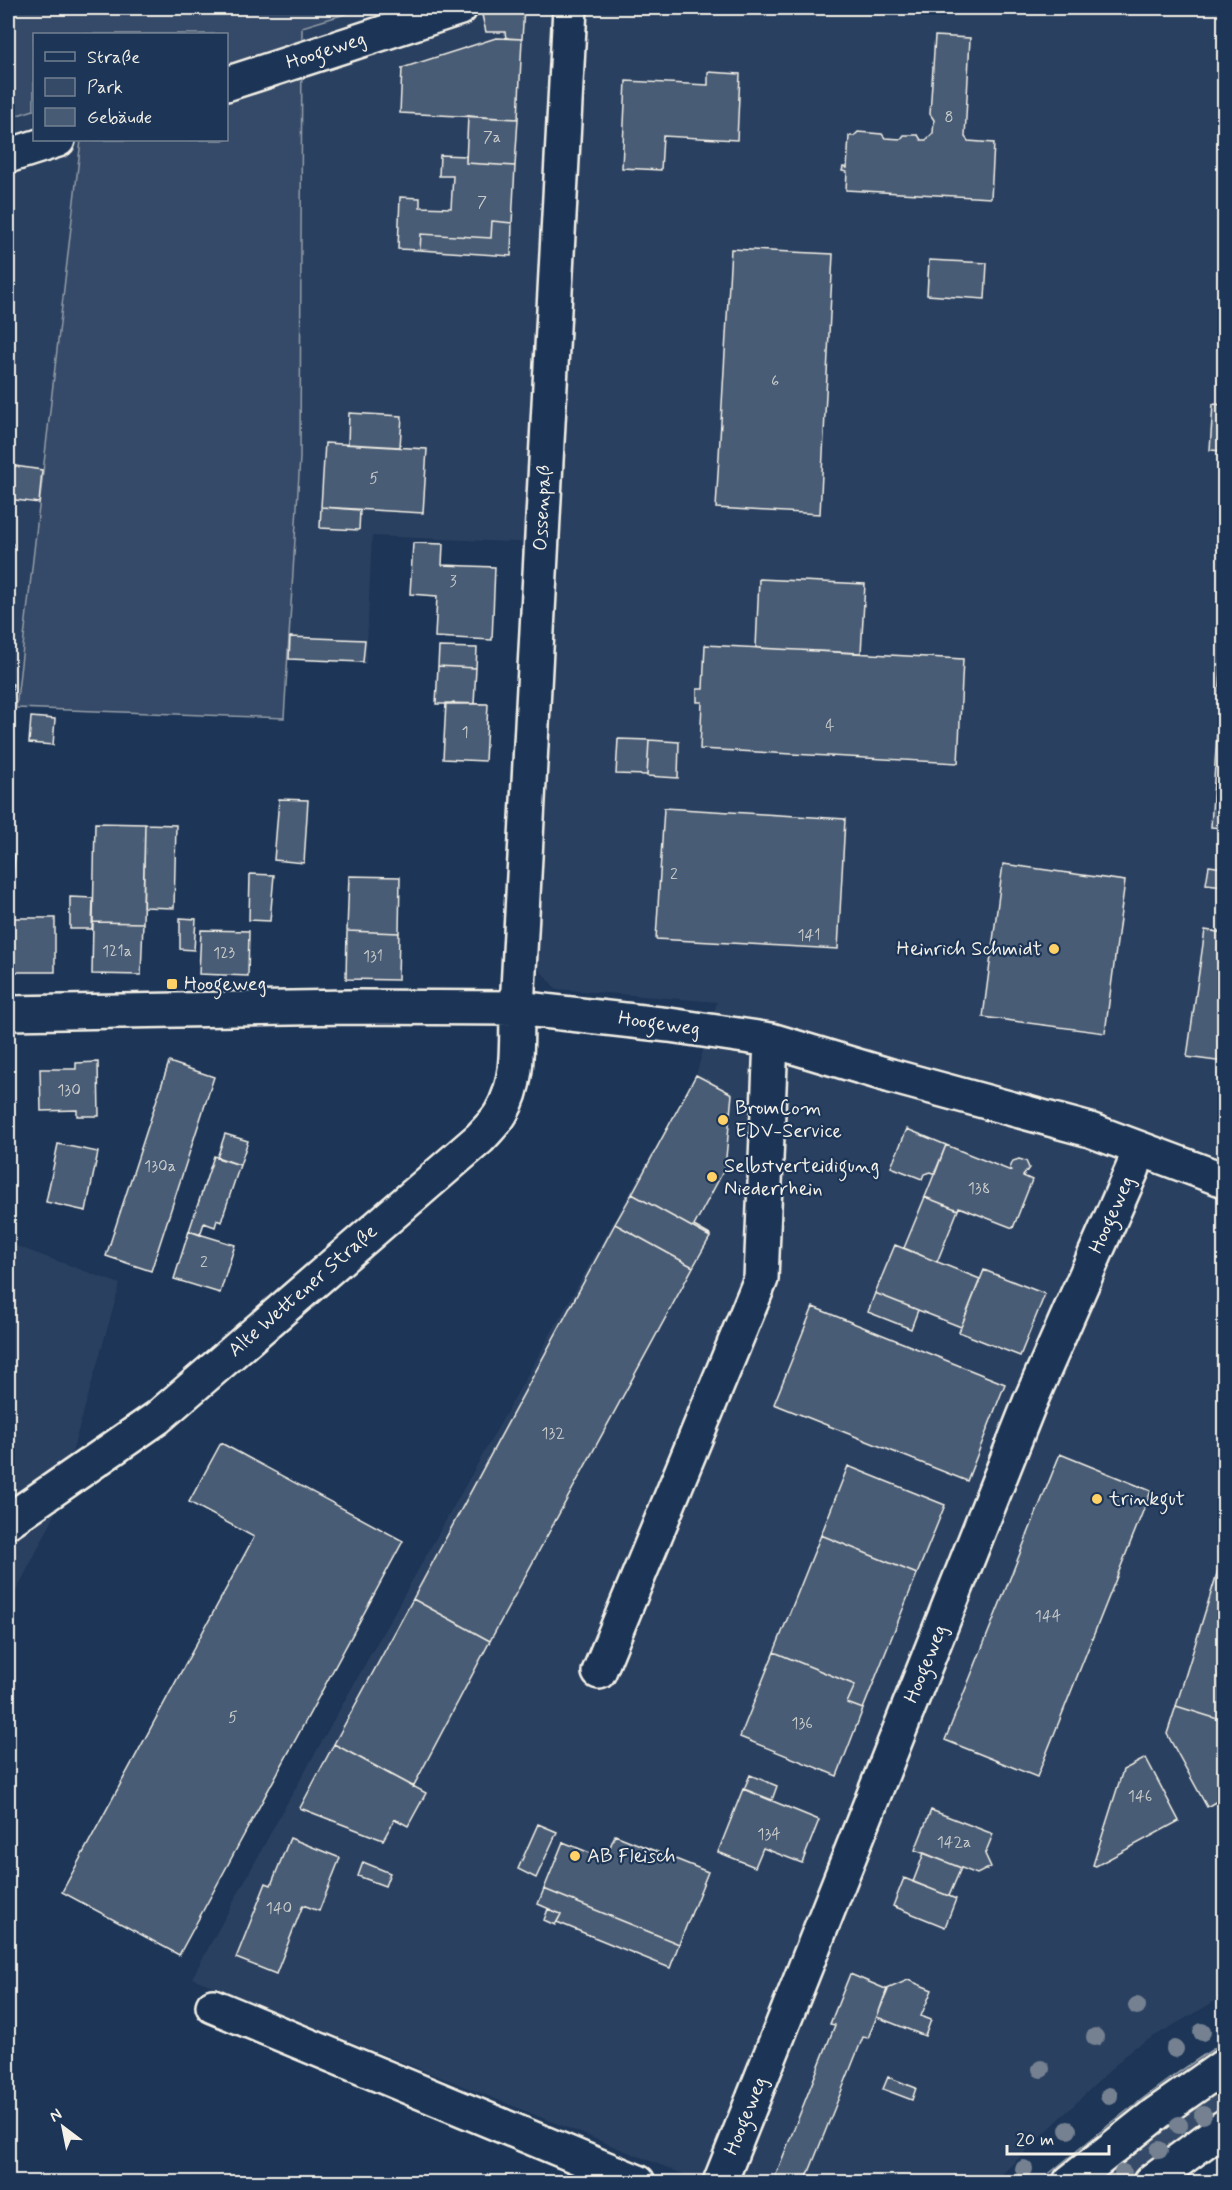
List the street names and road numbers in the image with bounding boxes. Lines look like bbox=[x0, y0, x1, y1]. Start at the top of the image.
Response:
street label: Hoogeweg bbox=[283, 25, 370, 78]
street label: Ossenpaß bbox=[527, 464, 559, 552]
street label: Hoogeweg bbox=[616, 1005, 702, 1045]
street label: Hoogeweg bbox=[1083, 1172, 1143, 1259]
street label: Alte Wettener Straße bbox=[222, 1218, 384, 1364]
street label: Hoogeweg bbox=[898, 1621, 956, 1708]
street label: Hoogeweg bbox=[718, 2073, 776, 2160]

